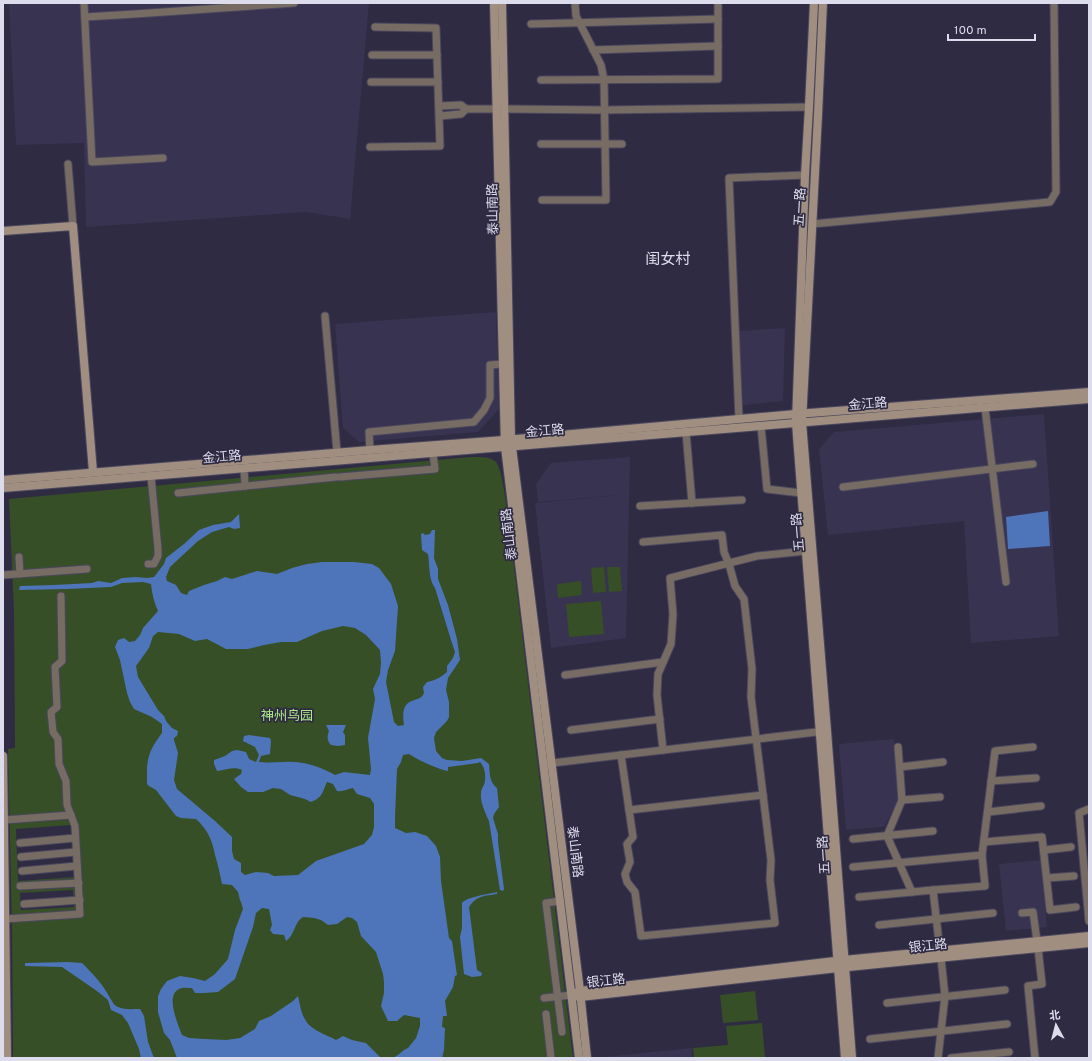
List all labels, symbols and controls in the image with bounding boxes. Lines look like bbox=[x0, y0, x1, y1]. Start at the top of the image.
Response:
scale bar bbox=[948, 16, 1035, 42]
text: 100 m bbox=[954, 23, 987, 39]
street label: 泰山南路 bbox=[485, 183, 502, 235]
street label: 五一路 bbox=[792, 187, 810, 227]
district label: 闺女村 bbox=[645, 250, 691, 270]
street label: 金江路 bbox=[848, 394, 888, 415]
street label: 金江路 bbox=[525, 421, 565, 442]
street label: 金江路 bbox=[202, 447, 242, 468]
street label: 泰山南路 bbox=[498, 507, 521, 561]
street label: 五一路 bbox=[789, 512, 809, 552]
park label: 神州鸟园 bbox=[261, 708, 313, 725]
street label: 泰山南路 bbox=[563, 825, 586, 879]
street label: 五一路 bbox=[816, 835, 834, 875]
street label: 银江路 bbox=[908, 937, 948, 957]
street label: 银江路 bbox=[586, 972, 626, 992]
north arrow bbox=[1036, 1005, 1076, 1045]
text: 北 bbox=[1049, 1008, 1061, 1024]

